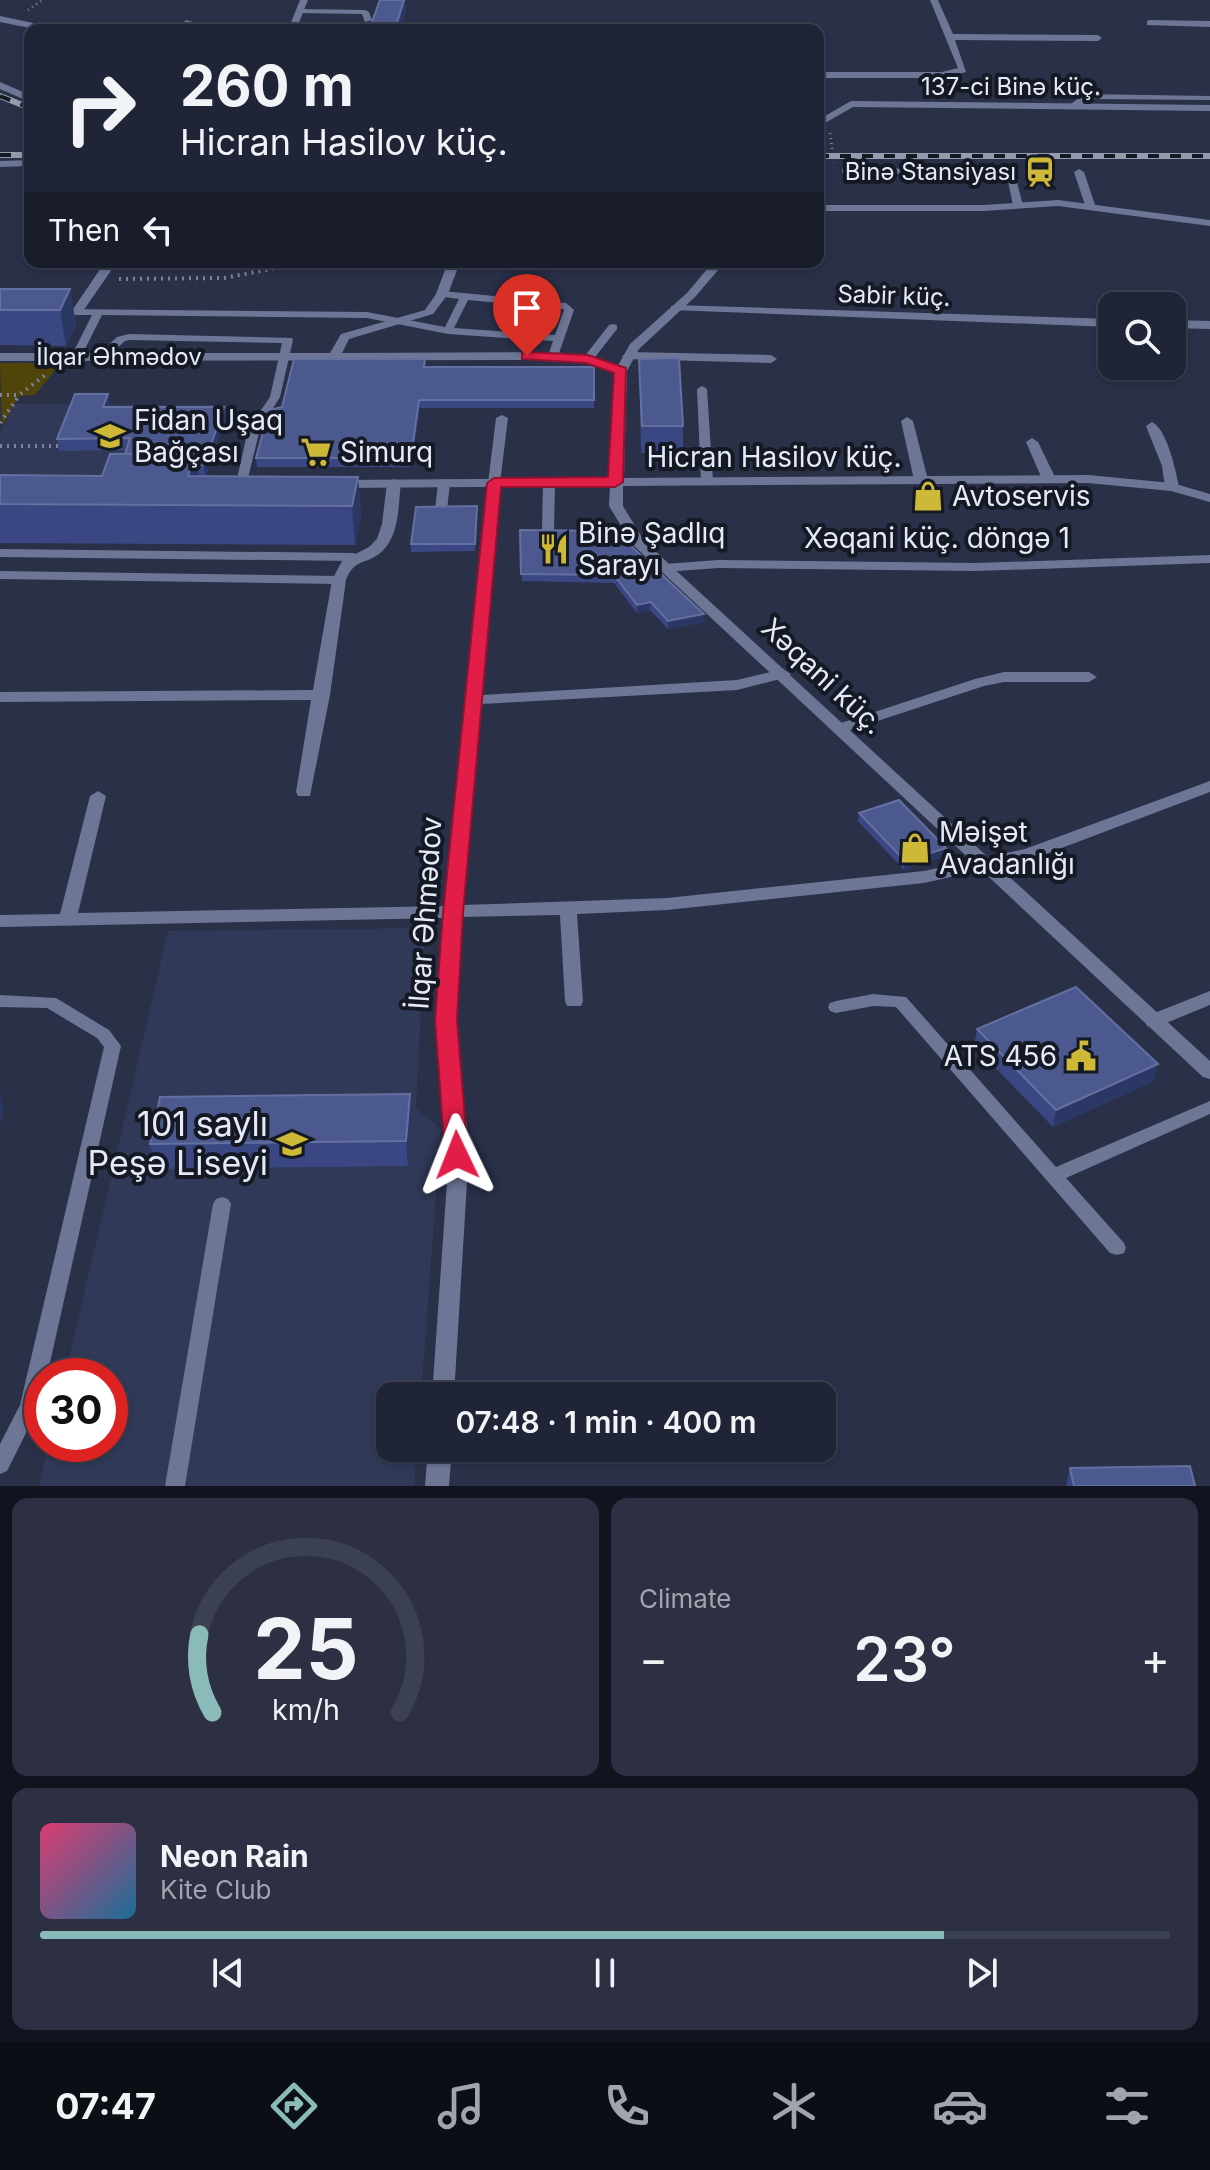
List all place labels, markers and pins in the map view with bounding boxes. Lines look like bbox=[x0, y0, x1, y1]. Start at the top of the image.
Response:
station icon: Binǝ Stansiyası bbox=[1023, 155, 1057, 189]
place label: Binǝ Stansiyası bbox=[845, 157, 1016, 186]
pin bbox=[493, 274, 561, 356]
place label: Fidan Uşaq Bağçası bbox=[134, 403, 283, 469]
school or university icon: Fidan Uşaq Bağçası bbox=[93, 419, 127, 453]
supermarket icon: Simurq bbox=[299, 435, 333, 469]
place label: Simurq bbox=[340, 435, 433, 469]
shop icon: Avtoservis bbox=[911, 479, 945, 513]
place label: Avtoservis bbox=[952, 479, 1091, 513]
place label: Binə Şadlıq Sarayı bbox=[578, 516, 725, 582]
restaurant icon: Binə Şadlıq Sarayı bbox=[537, 532, 571, 566]
place label: Məişət Avadanlığı bbox=[939, 815, 1075, 881]
shop icon: Məişət Avadanlığı bbox=[898, 831, 932, 865]
place label: ATS 456 bbox=[944, 1039, 1057, 1073]
public building icon: ATS 456 bbox=[1064, 1039, 1098, 1073]
place label: 101 saylı Peşə Liseyi bbox=[87, 1103, 268, 1183]
school or university icon: 101 saylı Peşə Liseyi bbox=[275, 1127, 309, 1161]

